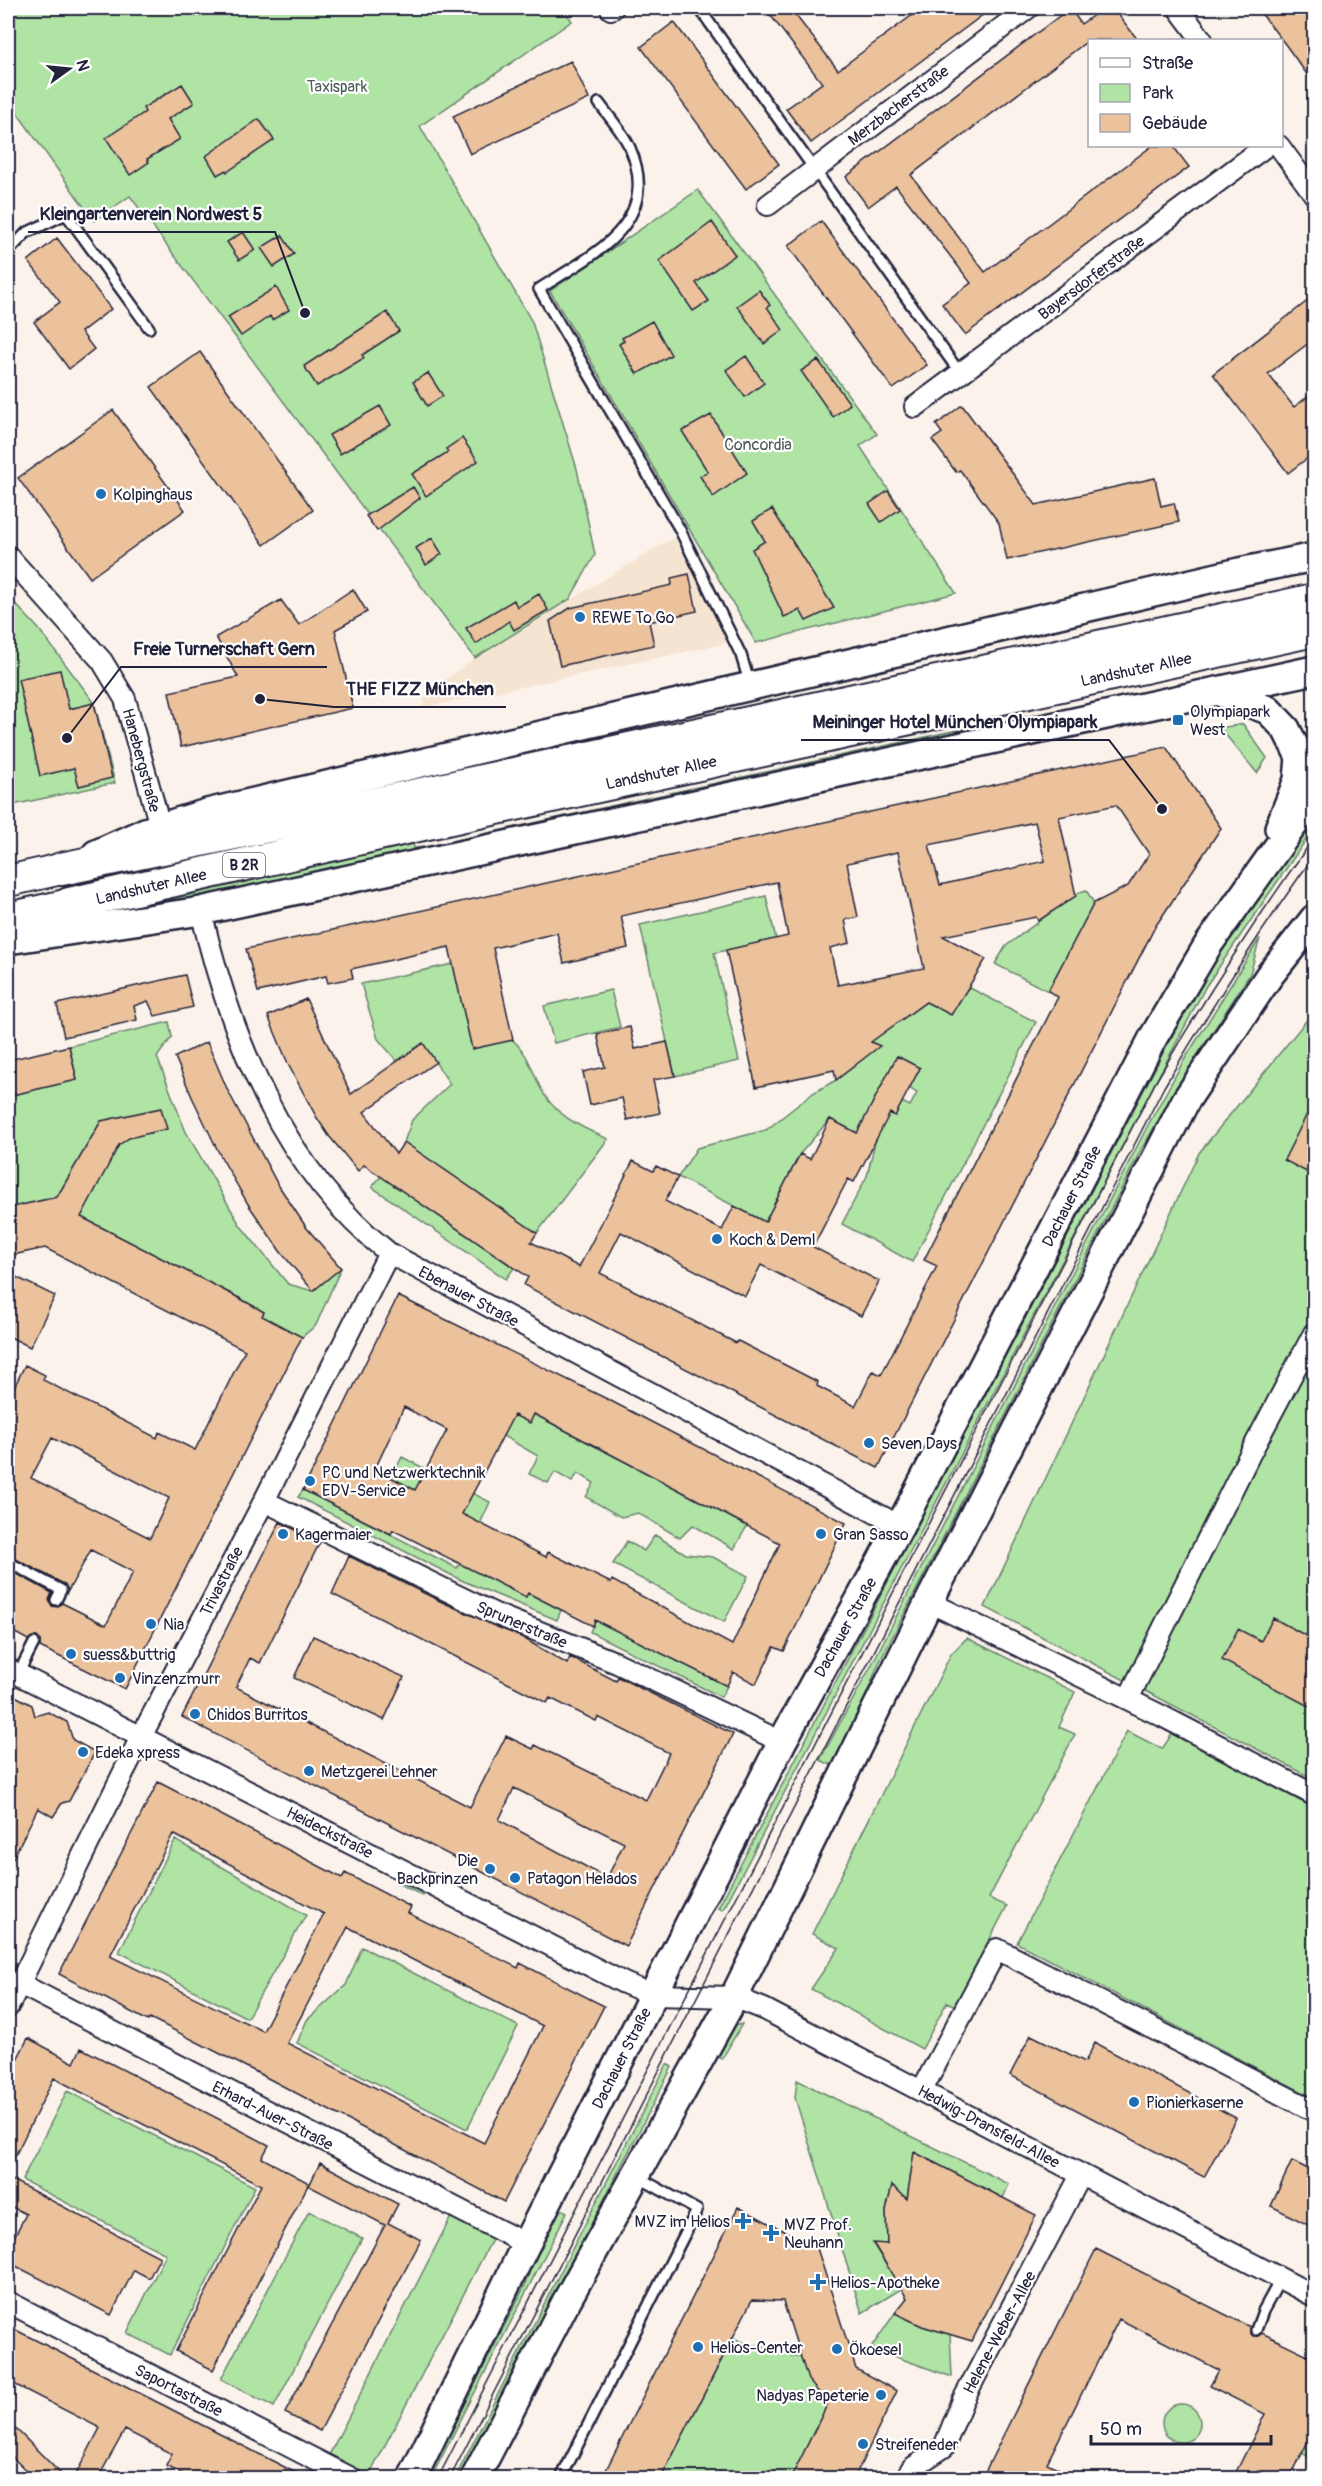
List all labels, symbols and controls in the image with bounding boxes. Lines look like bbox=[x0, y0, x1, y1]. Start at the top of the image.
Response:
north arrow bbox=[39, 39, 99, 99]
legend bbox=[1088, 39, 1283, 147]
text: Straße bbox=[1142, 52, 1193, 75]
text: N bbox=[71, 58, 94, 73]
street label: Merzbacherstraße bbox=[844, 61, 953, 150]
park label: Taxispark bbox=[307, 77, 368, 97]
text: Park bbox=[1142, 82, 1174, 105]
text: Gebäude bbox=[1142, 112, 1207, 135]
callout: Kleingartenverein Nordwest 5 bbox=[28, 196, 275, 232]
text: Kleingartenverein Nordwest 5 bbox=[40, 203, 263, 226]
street label: Bayersdorferstraße bbox=[1034, 231, 1149, 324]
park label: Concordia bbox=[724, 435, 792, 455]
place label: Kolpinghaus bbox=[113, 485, 192, 505]
marker: Kolpinghaus bbox=[94, 487, 108, 501]
place label: REWE To Go bbox=[592, 608, 675, 628]
marker: REWE To Go bbox=[573, 610, 587, 624]
callout: Freie Turnerschaft Gern bbox=[121, 631, 327, 667]
text: Freie Turnerschaft Gern bbox=[133, 638, 315, 661]
street label: Landshuter Allee bbox=[1079, 648, 1194, 691]
callout: THE FIZZ München bbox=[334, 671, 506, 707]
text: THE FIZZ München bbox=[345, 678, 494, 701]
place label: Olympiapark West bbox=[1190, 702, 1271, 740]
callout: Meininger Hotel München Olympiapark bbox=[801, 704, 1109, 740]
street label: Hanebergstraße bbox=[118, 706, 165, 815]
text: Meininger Hotel München Olympiapark bbox=[813, 711, 1098, 734]
marker: Olympiapark West bbox=[1171, 713, 1185, 727]
street label: Landshuter Allee bbox=[604, 751, 719, 794]
road number: B 2R bbox=[223, 853, 265, 877]
street label: Landshuter Allee bbox=[94, 865, 209, 909]
street label: Dachauer Straße bbox=[1038, 1142, 1106, 1250]
place label: Koch & Deml bbox=[729, 1230, 816, 1250]
marker: Koch & Deml bbox=[710, 1232, 724, 1246]
street label: Ebenauer Straße bbox=[415, 1262, 522, 1332]
place label: Seven Days bbox=[881, 1434, 957, 1454]
marker: Seven Days bbox=[862, 1436, 876, 1450]
place label: PC und Netzwerktechnik EDV-Service bbox=[322, 1463, 486, 1501]
marker: PC und Netzwerktechnik EDV-Service bbox=[303, 1474, 317, 1488]
place label: Kagermaier bbox=[295, 1525, 372, 1545]
place label: Gran Sasso bbox=[833, 1525, 909, 1545]
marker: Kagermaier bbox=[276, 1527, 290, 1541]
marker: Gran Sasso bbox=[814, 1527, 828, 1541]
street label: Trivastraße bbox=[196, 1543, 248, 1620]
street label: Dachauer Straße bbox=[810, 1574, 882, 1681]
street label: Sprunerstraße bbox=[473, 1597, 570, 1653]
place label: Nia bbox=[163, 1615, 184, 1635]
marker: Nia bbox=[144, 1617, 158, 1631]
place label: suess&buttrig bbox=[83, 1645, 176, 1665]
marker: suess&buttrig bbox=[64, 1647, 78, 1661]
place label: Vinzenzmurr bbox=[132, 1669, 221, 1689]
marker: Vinzenzmurr bbox=[113, 1671, 127, 1685]
place label: Chidos Burritos bbox=[207, 1705, 308, 1725]
marker: Chidos Burritos bbox=[188, 1707, 202, 1721]
place label: Edeka xpress bbox=[95, 1743, 180, 1763]
marker: Edeka xpress bbox=[76, 1745, 90, 1759]
place label: Metzgerei Lehner bbox=[321, 1762, 438, 1782]
marker: Metzgerei Lehner bbox=[302, 1764, 316, 1778]
street label: Heideckstraße bbox=[283, 1803, 376, 1863]
place label: Die Backprinzen bbox=[397, 1851, 478, 1889]
marker: Die Backprinzen bbox=[483, 1862, 497, 1876]
place label: Patagon Helados bbox=[527, 1869, 637, 1889]
marker: Patagon Helados bbox=[508, 1871, 522, 1885]
street label: Dachauer Straße bbox=[588, 2004, 656, 2112]
street label: Erhard-Auer-Straße bbox=[209, 2077, 336, 2155]
street label: Hedwig-Dransfeld-Allee bbox=[914, 2081, 1063, 2173]
place label: Pionierkaserne bbox=[1146, 2093, 1244, 2113]
marker: Pionierkaserne bbox=[1127, 2095, 1141, 2109]
place label: MVZ im Helios bbox=[635, 2212, 730, 2232]
marker: MVZ im Helios bbox=[734, 2212, 752, 2230]
place label: MVZ Prof. Neuhann bbox=[784, 2215, 852, 2253]
marker: MVZ Prof. Neuhann bbox=[762, 2224, 780, 2242]
street label: Helene-Weber-Allee bbox=[959, 2268, 1041, 2397]
place label: Helios-Apotheke bbox=[830, 2273, 940, 2293]
marker: Helios-Apotheke bbox=[811, 2275, 825, 2289]
place label: Helios-Center bbox=[710, 2338, 803, 2358]
marker: Helios-Center bbox=[691, 2340, 705, 2354]
place label: Ökoesel bbox=[849, 2340, 902, 2360]
marker: Ökoesel bbox=[830, 2342, 844, 2356]
street label: Saportastraße bbox=[131, 2360, 226, 2422]
place label: Nadyas Papeterie bbox=[756, 2386, 869, 2406]
marker: Nadyas Papeterie bbox=[874, 2388, 888, 2402]
scale bar bbox=[1091, 2408, 1271, 2446]
text: 50 m bbox=[1100, 2418, 1142, 2441]
place label: Streifeneder bbox=[875, 2435, 959, 2455]
marker: Streifeneder bbox=[856, 2437, 870, 2451]

